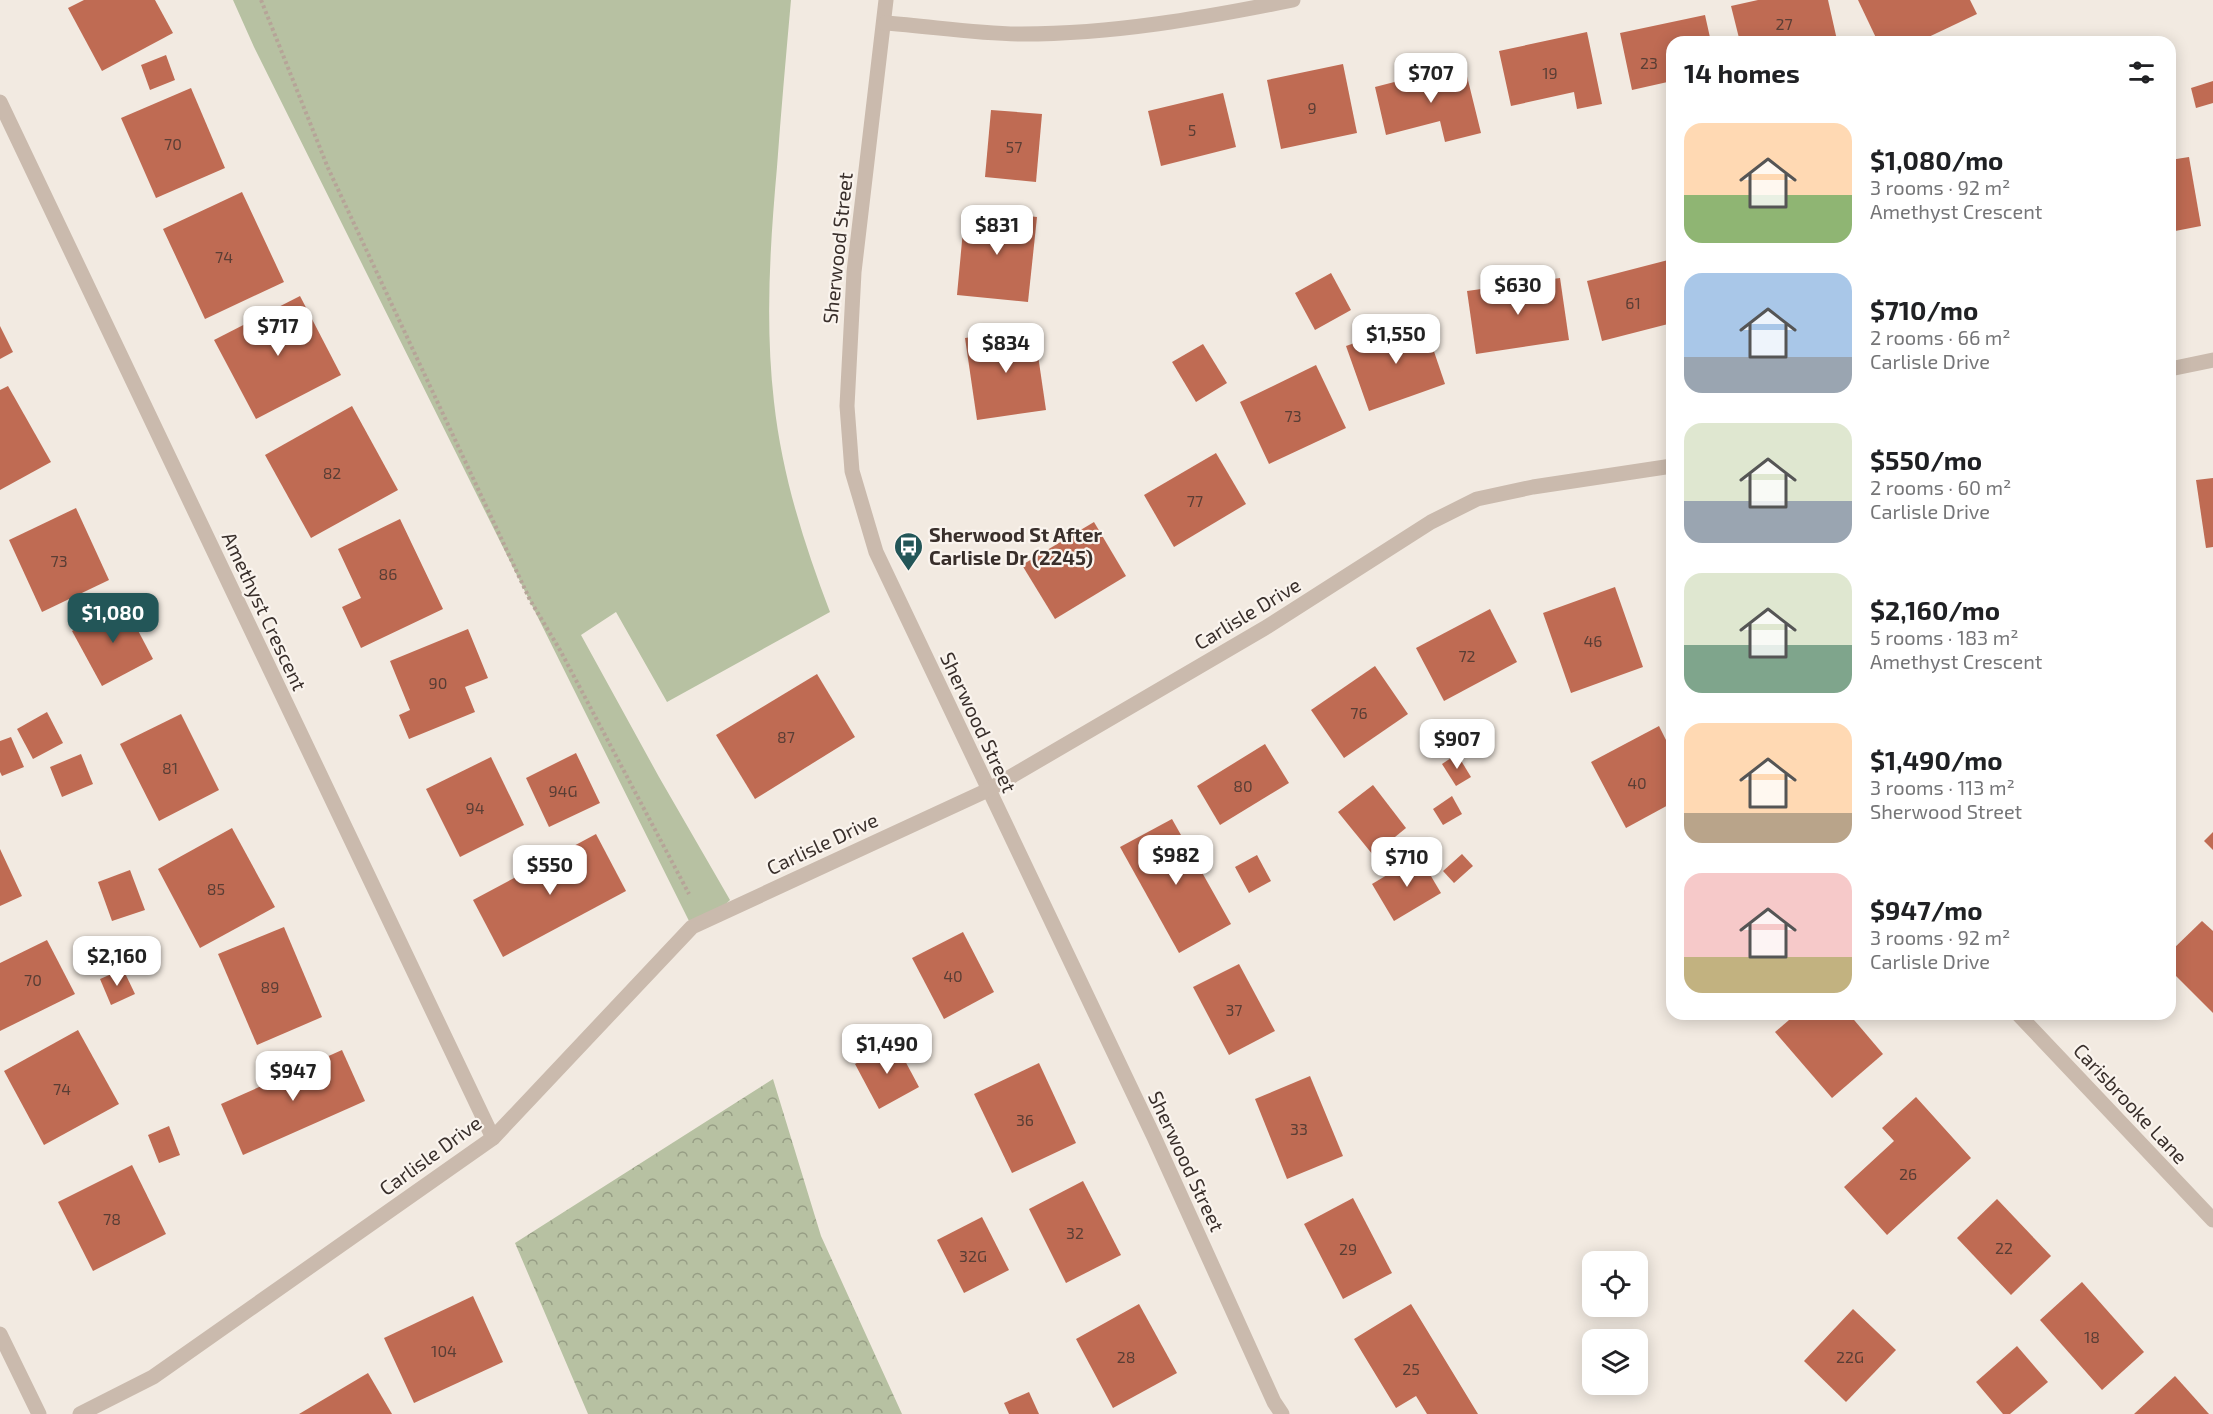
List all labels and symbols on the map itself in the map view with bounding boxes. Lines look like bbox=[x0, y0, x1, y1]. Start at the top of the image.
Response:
house number: 27 bbox=[1775, 14, 1793, 33]
pin: $707 bbox=[1395, 53, 1467, 104]
house number: 23 bbox=[1640, 53, 1658, 72]
house number: 19 bbox=[1542, 63, 1558, 82]
house number: 9 bbox=[1307, 98, 1317, 117]
house number: 5 bbox=[1188, 120, 1196, 139]
house number: 70 bbox=[164, 134, 182, 153]
house number: 57 bbox=[1006, 137, 1022, 156]
street label: Sherwood Street bbox=[817, 171, 857, 325]
pin: $831 bbox=[961, 205, 1033, 256]
house number: 74 bbox=[215, 247, 233, 266]
pin: $630 bbox=[1482, 265, 1554, 316]
house number: 61 bbox=[1625, 293, 1641, 312]
pin: $717 bbox=[242, 306, 314, 357]
pin: $1,550 bbox=[1347, 314, 1445, 365]
pin: $834 bbox=[970, 323, 1042, 374]
house number: 73 bbox=[1284, 406, 1302, 425]
house number: 82 bbox=[323, 463, 341, 482]
house number: 77 bbox=[1187, 491, 1203, 510]
place label: Sherwood St After Carlisle Dr (2245) bbox=[929, 522, 1102, 569]
street label: Amethyst Crescent bbox=[218, 528, 312, 695]
bus stop icon: Sherwood St After Carlisle Dr (2245) bbox=[892, 530, 924, 572]
house number: 73 bbox=[50, 551, 68, 570]
house number: 86 bbox=[379, 564, 397, 583]
street label: Carlisle Drive bbox=[1189, 572, 1305, 654]
pin: $1,080 bbox=[64, 593, 162, 644]
house number: 46 bbox=[1584, 631, 1603, 650]
house number: 72 bbox=[1458, 646, 1476, 665]
street label: Sherwood Street bbox=[936, 648, 1022, 796]
house number: 90 bbox=[429, 673, 447, 692]
house number: 76 bbox=[1350, 703, 1368, 722]
pin: $907 bbox=[1421, 719, 1493, 770]
house number: 87 bbox=[777, 727, 795, 746]
house number: 81 bbox=[162, 758, 178, 777]
house number: 40 bbox=[1627, 773, 1647, 792]
house number: 80 bbox=[1233, 776, 1253, 795]
house number: 94G bbox=[548, 781, 578, 800]
house number: 94 bbox=[466, 798, 485, 817]
street label: Carlisle Drive bbox=[763, 807, 881, 879]
pin: $982 bbox=[1140, 835, 1212, 886]
pin: $710 bbox=[1371, 837, 1443, 888]
pin: $550 bbox=[514, 845, 586, 896]
house number: 85 bbox=[207, 879, 225, 898]
pin: $2,160 bbox=[68, 936, 166, 987]
house number: 40 bbox=[943, 966, 963, 985]
house number: 70 bbox=[24, 970, 42, 989]
house number: 89 bbox=[261, 977, 279, 996]
house number: 37 bbox=[1225, 1000, 1243, 1019]
pin: $1,490 bbox=[838, 1024, 936, 1075]
street label: Carisbrooke Lane bbox=[2069, 1038, 2193, 1168]
pin: $947 bbox=[257, 1051, 329, 1102]
house number: 74 bbox=[53, 1079, 71, 1098]
street label: Sherwood Street bbox=[1144, 1087, 1230, 1235]
street label: Carlisle Drive bbox=[374, 1110, 486, 1200]
house number: 36 bbox=[1016, 1110, 1034, 1129]
house number: 33 bbox=[1290, 1119, 1308, 1138]
house number: 26 bbox=[1899, 1164, 1917, 1183]
house number: 78 bbox=[103, 1209, 121, 1228]
house number: 32 bbox=[1066, 1223, 1084, 1242]
house number: 22 bbox=[1995, 1238, 2013, 1257]
house number: 29 bbox=[1339, 1239, 1357, 1258]
house number: 32G bbox=[959, 1246, 987, 1265]
house number: 18 bbox=[2084, 1327, 2100, 1346]
house number: 104 bbox=[431, 1341, 457, 1360]
house number: 28 bbox=[1117, 1347, 1135, 1366]
house number: 22G bbox=[1836, 1347, 1864, 1366]
house number: 25 bbox=[1402, 1359, 1420, 1378]

